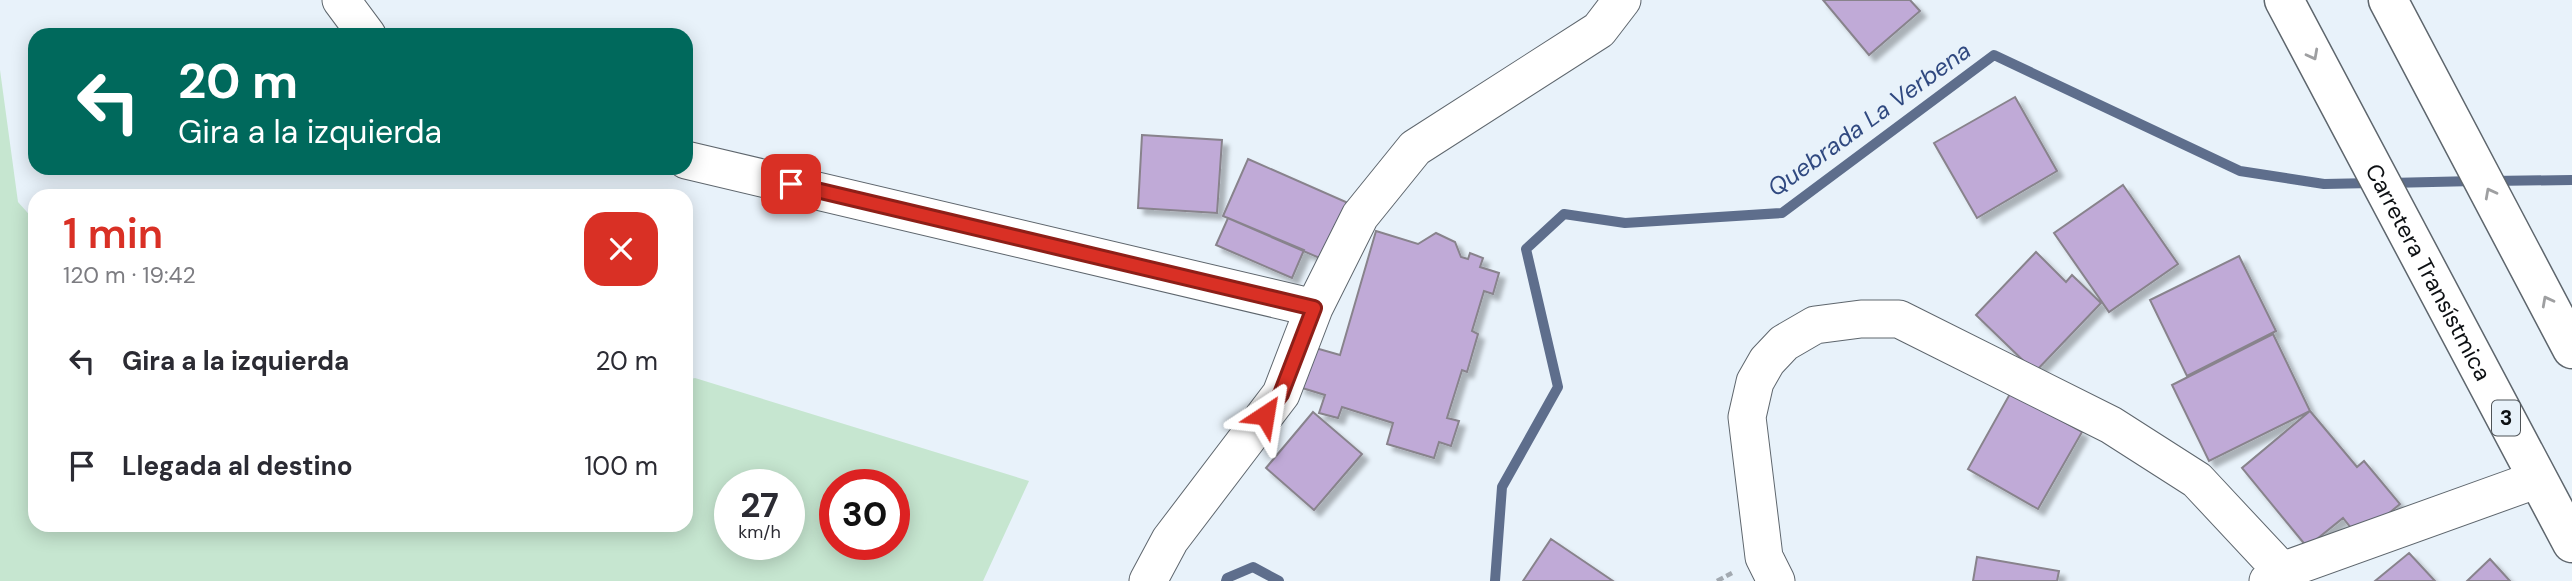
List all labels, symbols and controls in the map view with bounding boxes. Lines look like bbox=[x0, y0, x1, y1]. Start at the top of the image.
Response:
water label: Quebrada La Verbena bbox=[1761, 35, 1977, 203]
one-way arrow bbox=[2305, 47, 2318, 60]
text: 20 m bbox=[178, 49, 298, 113]
icon: left bbox=[63, 56, 154, 147]
text: Gira a la izquierda bbox=[178, 111, 442, 153]
pin bbox=[761, 154, 821, 214]
street label: Carretera Transístmica bbox=[2358, 158, 2498, 386]
icon: arrive bbox=[772, 165, 810, 203]
one-way arrow bbox=[2484, 188, 2498, 200]
text: 1 min bbox=[63, 206, 163, 261]
button: close bbox=[584, 212, 658, 286]
text: 120 m · 19:42 bbox=[63, 260, 196, 290]
one-way arrow bbox=[2541, 296, 2555, 308]
icon: left bbox=[63, 342, 101, 380]
text: Gira a la izquierda bbox=[122, 344, 349, 378]
text: 20 m bbox=[595, 344, 658, 378]
position arrow bbox=[1228, 378, 1302, 452]
road number: 3 bbox=[2492, 400, 2520, 436]
icon: arrive bbox=[63, 447, 101, 485]
text: Llegada al destino bbox=[122, 449, 353, 483]
text: 100 m bbox=[584, 449, 658, 483]
speed limit sign: 30 bbox=[819, 469, 910, 560]
text: 27 bbox=[740, 482, 779, 528]
text: km/h bbox=[738, 520, 781, 544]

